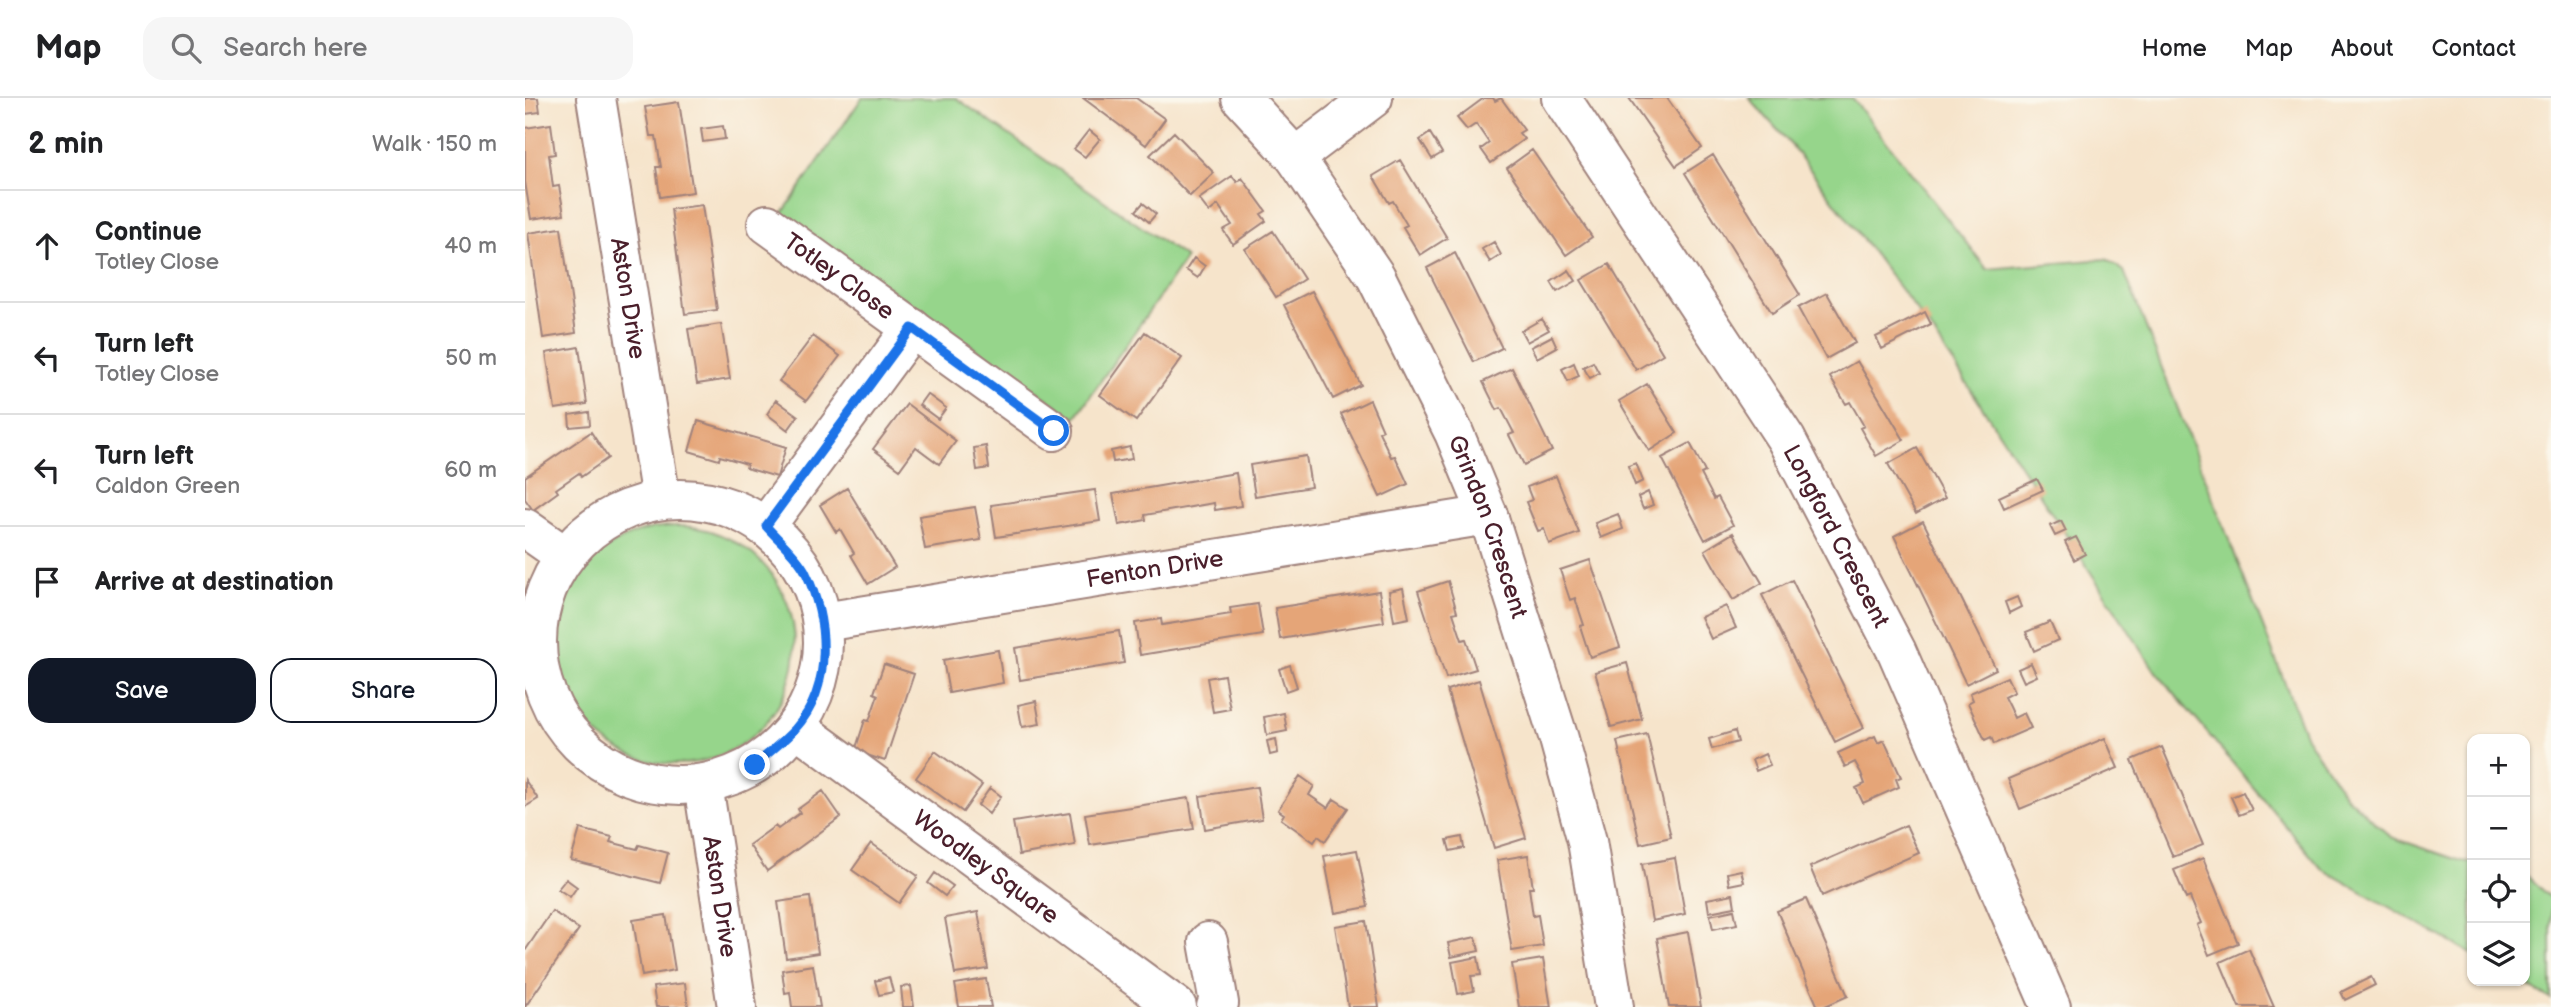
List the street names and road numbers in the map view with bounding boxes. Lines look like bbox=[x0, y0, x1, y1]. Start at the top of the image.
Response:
street label: Totley Close bbox=[778, 227, 900, 326]
street label: Aston Drive bbox=[604, 236, 652, 361]
street label: Grindon Crescent bbox=[1441, 431, 1534, 622]
street label: Longford Crescent bbox=[1777, 440, 1896, 633]
street label: Fenton Drive bbox=[1084, 544, 1225, 594]
street label: Woodley Square bbox=[907, 804, 1065, 930]
street label: Aston Drive bbox=[696, 834, 743, 959]

